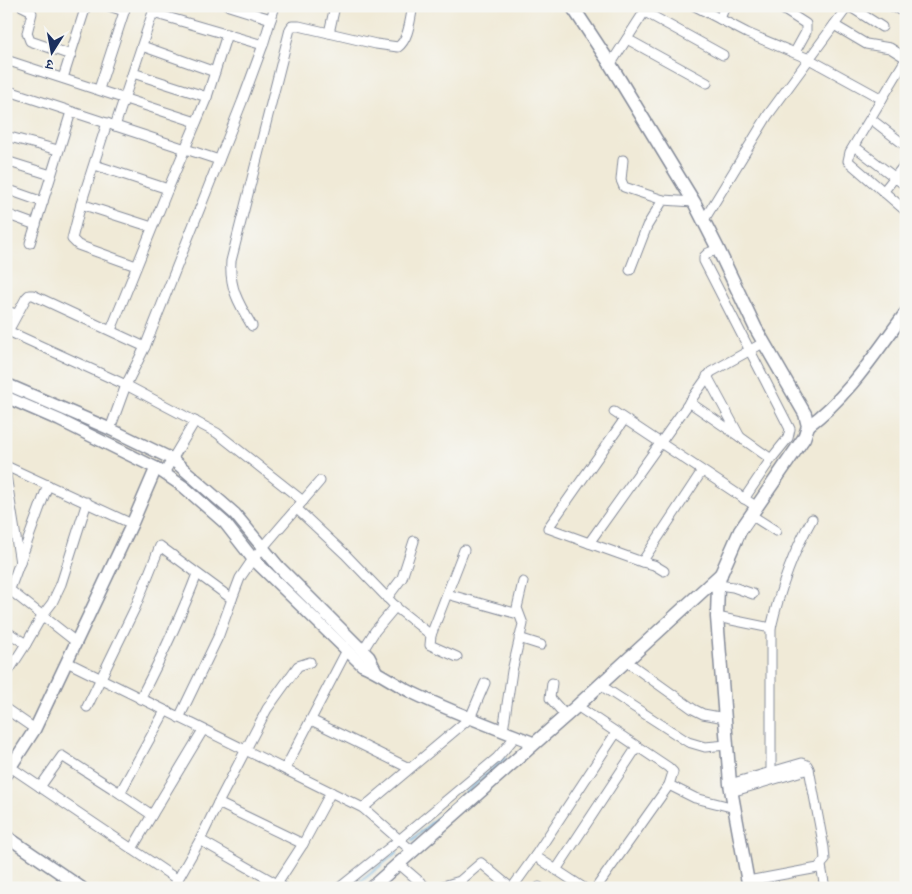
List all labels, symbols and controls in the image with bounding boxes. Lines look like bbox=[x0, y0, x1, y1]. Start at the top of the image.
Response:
north arrow bbox=[28, 28, 78, 78]
text: उ bbox=[43, 55, 56, 74]

